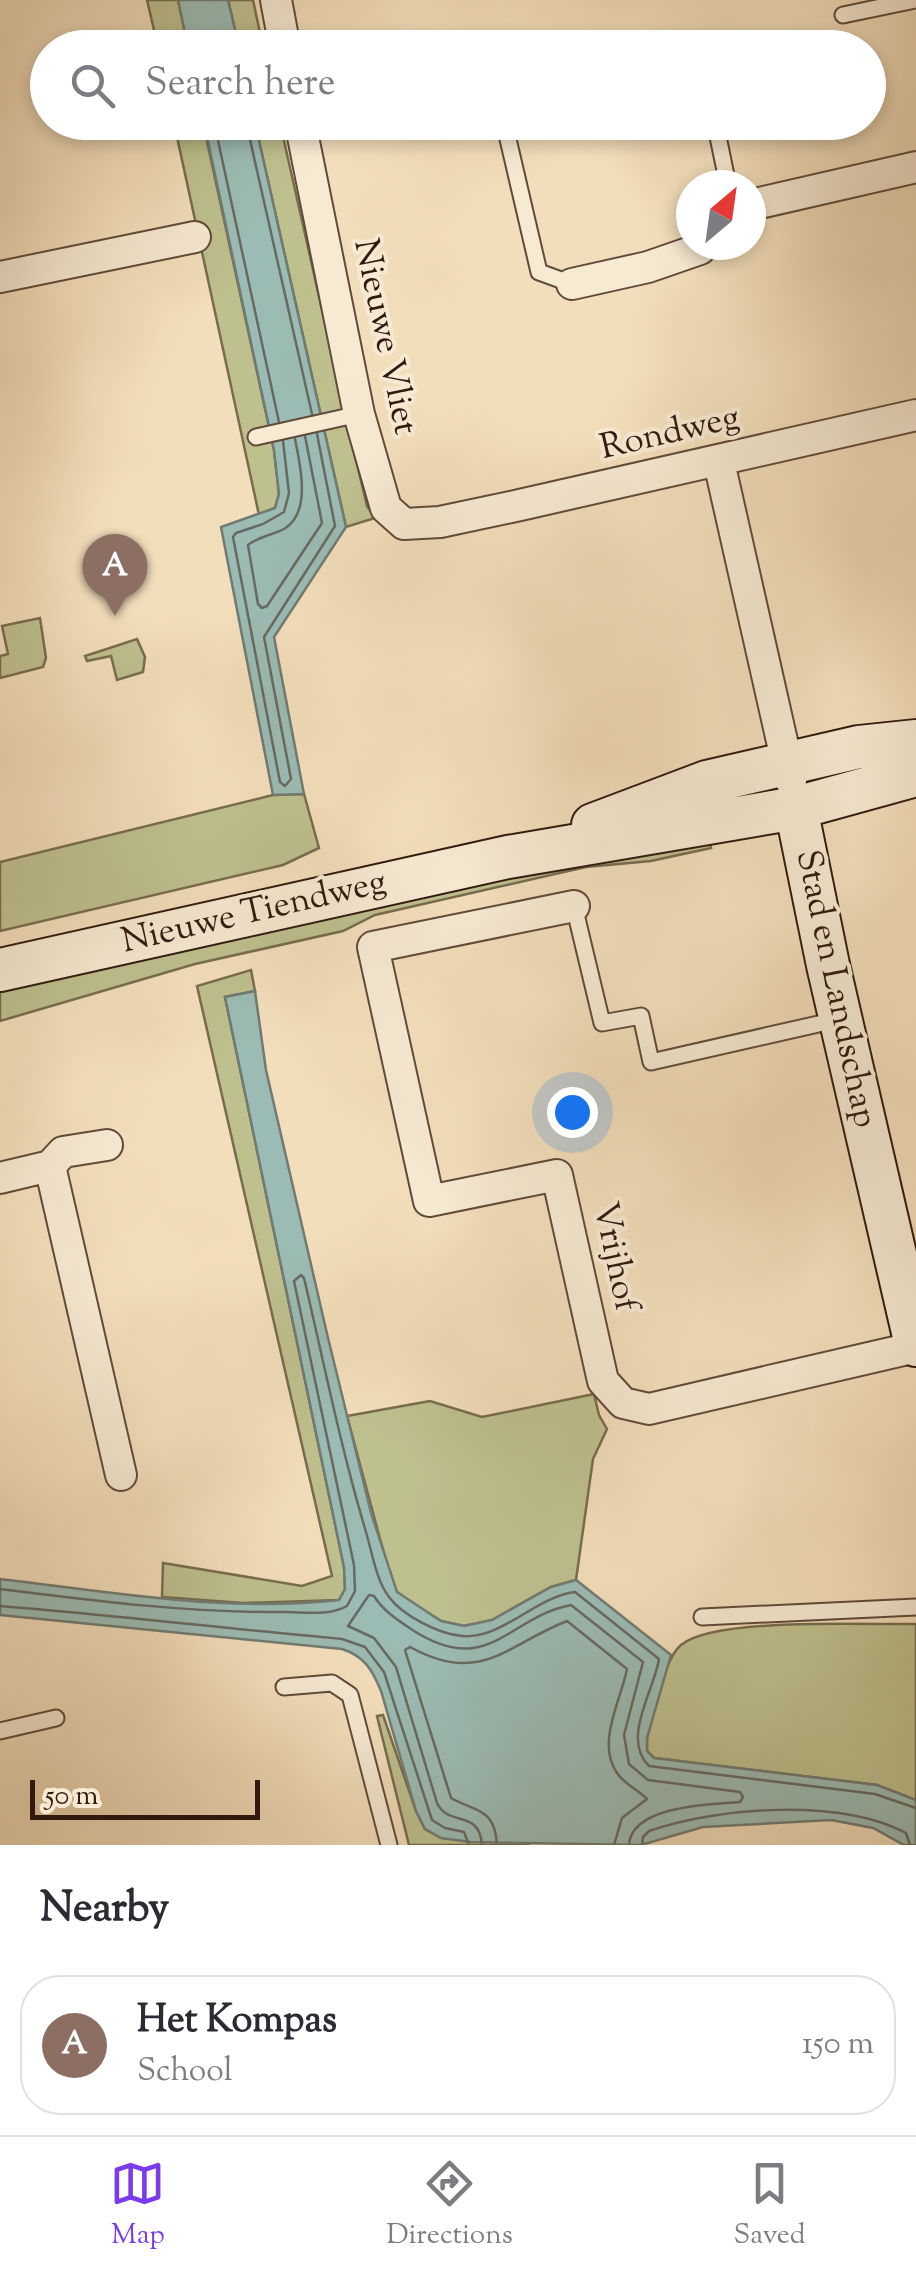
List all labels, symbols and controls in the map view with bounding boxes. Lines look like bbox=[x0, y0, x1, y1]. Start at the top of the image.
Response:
search box bbox=[30, 30, 886, 140]
icon: search bbox=[65, 58, 120, 113]
text: Search here bbox=[145, 58, 336, 112]
north arrow bbox=[676, 170, 766, 260]
street label: Nieuwe Vliet bbox=[338, 234, 430, 440]
street label: Rondweg bbox=[595, 393, 745, 475]
pin: A bbox=[82, 534, 148, 616]
street label: Stad en Landschap bbox=[781, 845, 889, 1133]
street label: Nieuwe Tiendweg bbox=[117, 858, 391, 968]
your location bbox=[547, 1087, 598, 1138]
street label: Vrijhof bbox=[578, 1198, 651, 1318]
scale bar bbox=[30, 1775, 260, 1820]
text: 50 m bbox=[45, 1777, 99, 1817]
text: Nearby bbox=[40, 1880, 169, 1940]
text: Het Kompas bbox=[137, 1995, 337, 2049]
text: A bbox=[62, 2022, 87, 2068]
text: 150 m bbox=[802, 2022, 874, 2068]
text: School bbox=[137, 2049, 233, 2095]
tab: Map bbox=[110, 2156, 165, 2256]
tab: Directions bbox=[386, 2156, 513, 2256]
tab: Saved bbox=[734, 2156, 806, 2256]

